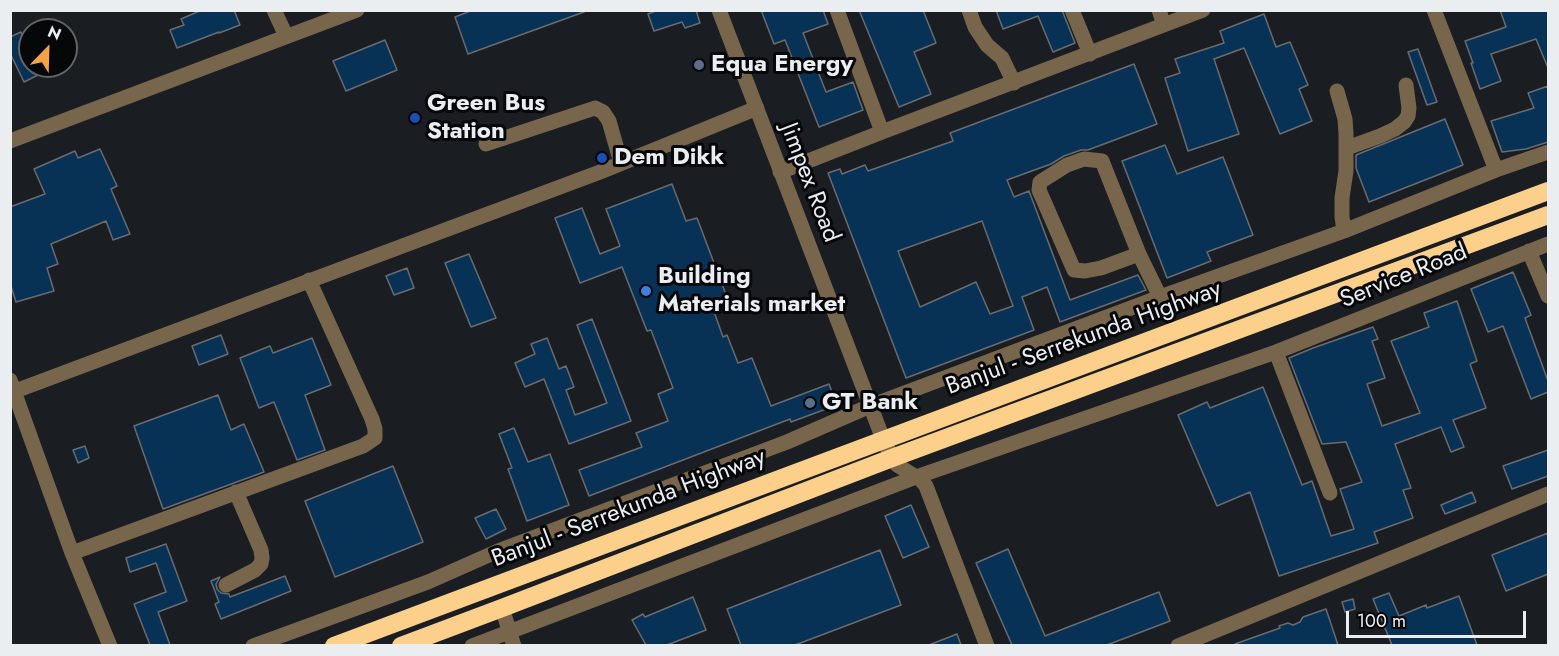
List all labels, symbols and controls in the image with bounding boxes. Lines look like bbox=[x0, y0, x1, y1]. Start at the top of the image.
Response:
north arrow bbox=[18, 18, 78, 78]
text: N bbox=[44, 20, 65, 46]
place label: Equa Energy bbox=[711, 51, 853, 79]
marker: Equa Energy bbox=[692, 58, 706, 72]
place label: Green Bus Station bbox=[427, 90, 545, 146]
marker: Green Bus Station bbox=[408, 111, 422, 125]
street label: Jimpex Road bbox=[773, 119, 845, 247]
place label: Dem Dikk bbox=[614, 144, 724, 172]
marker: Dem Dikk bbox=[595, 151, 609, 165]
street label: Service Road bbox=[1336, 239, 1472, 315]
place label: Building Materials market bbox=[658, 263, 845, 319]
street label: Banjul - Serrekunda Highway bbox=[942, 276, 1226, 402]
marker: Building Materials market bbox=[639, 284, 653, 298]
place label: GT Bank bbox=[822, 389, 918, 417]
marker: GT Bank bbox=[803, 396, 817, 410]
street label: Banjul - Serrekunda Highway bbox=[488, 443, 770, 575]
scale bar bbox=[1349, 599, 1529, 637]
text: 100 m bbox=[1357, 608, 1406, 634]

